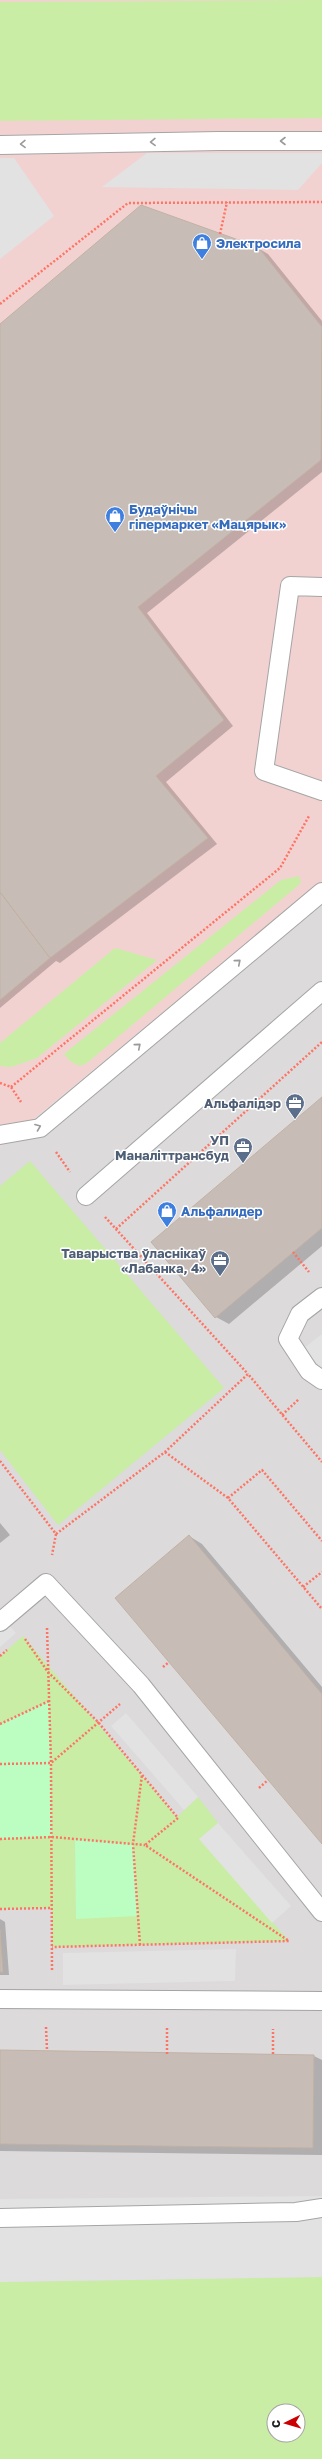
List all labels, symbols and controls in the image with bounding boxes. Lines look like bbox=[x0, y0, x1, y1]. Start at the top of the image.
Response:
one-way arrow bbox=[280, 137, 286, 145]
one-way arrow bbox=[150, 138, 156, 146]
one-way arrow bbox=[20, 140, 26, 149]
shop icon: Электросила bbox=[191, 232, 213, 260]
place label: Электросила bbox=[216, 235, 302, 251]
place label: Будаўнічы гіпермаркет «Мацярык» bbox=[129, 501, 286, 532]
shop icon: Будаўнічы гіпермаркет «Мацярык» bbox=[104, 505, 126, 533]
one-way arrow bbox=[234, 960, 241, 967]
one-way arrow bbox=[134, 1043, 141, 1050]
office icon: Альфалідэр bbox=[284, 1092, 306, 1120]
place label: Альфалідэр bbox=[204, 1095, 281, 1111]
one-way arrow bbox=[34, 1123, 41, 1132]
place label: УП Маналіттрансбуд bbox=[115, 1132, 229, 1163]
office icon: УП Маналіттрансбуд bbox=[232, 1136, 254, 1164]
shop icon: Альфалидер bbox=[156, 1200, 178, 1228]
place label: Альфалидер bbox=[181, 1203, 262, 1219]
place label: Таварыства ўласнікаў «Лабанка, 4» bbox=[61, 1245, 206, 1276]
office icon: Таварыства ўласнікаў «Лабанка, 4» bbox=[209, 1249, 231, 1277]
north arrow bbox=[266, 2403, 306, 2443]
text: С bbox=[269, 2419, 282, 2428]

